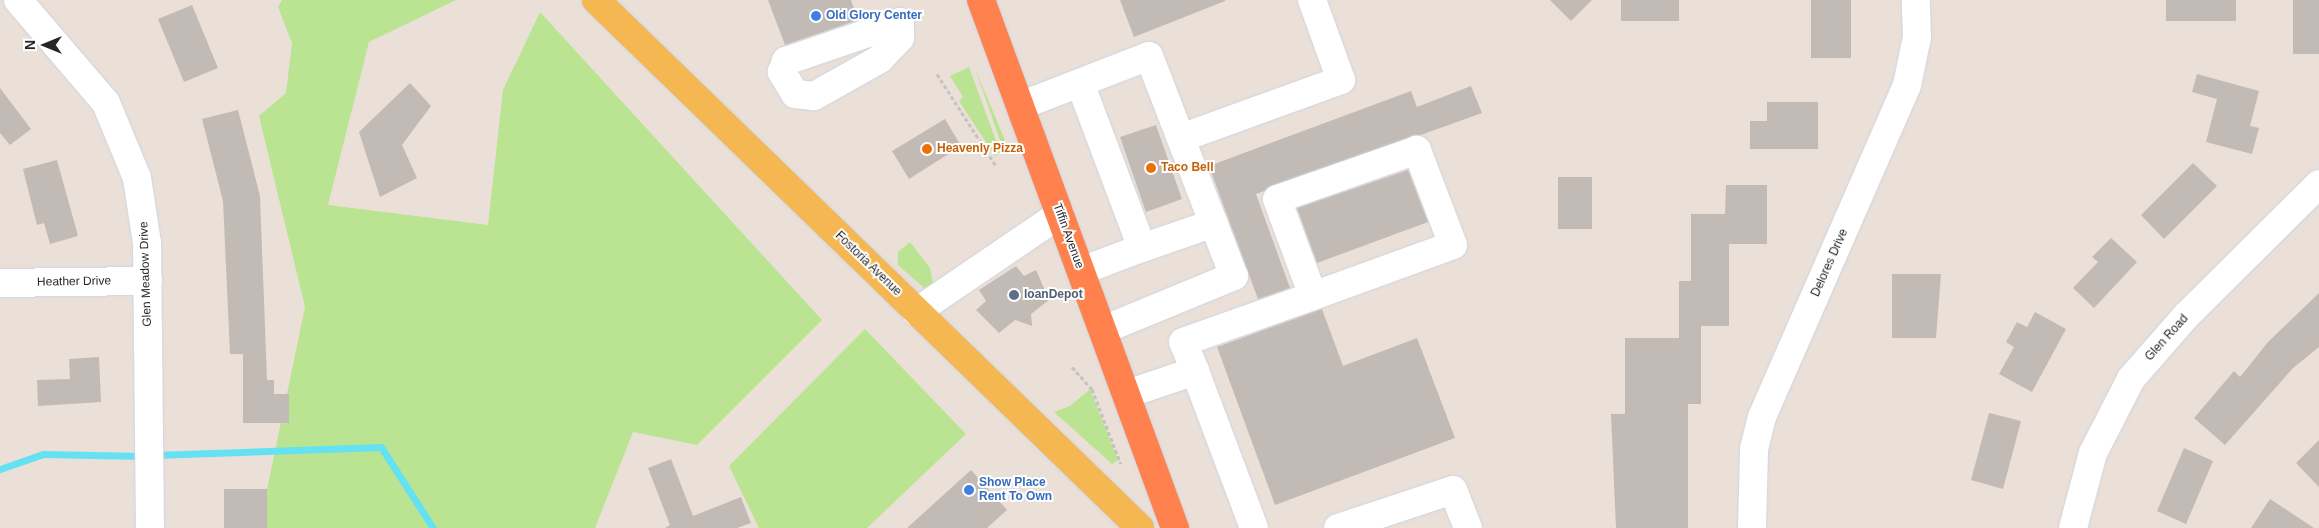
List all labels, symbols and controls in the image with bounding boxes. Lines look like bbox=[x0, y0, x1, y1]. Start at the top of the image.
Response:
place label: Old Glory Center bbox=[826, 9, 922, 23]
marker: Old Glory Center bbox=[810, 10, 822, 22]
north arrow bbox=[20, 20, 70, 70]
text: N bbox=[22, 40, 38, 50]
place label: Heavenly Pizza bbox=[937, 142, 1023, 156]
marker: Heavenly Pizza bbox=[921, 143, 933, 155]
place label: Taco Bell bbox=[1161, 161, 1213, 175]
marker: Taco Bell bbox=[1145, 162, 1157, 174]
street label: Tiffin Avenue bbox=[1049, 201, 1087, 271]
street label: Glen Meadow Drive bbox=[137, 221, 155, 327]
street label: Delores Drive bbox=[1809, 227, 1851, 299]
street label: Fostoria Avenue bbox=[832, 229, 904, 299]
street label: Heather Drive bbox=[37, 274, 111, 290]
place label: loanDepot bbox=[1024, 288, 1083, 302]
marker: loanDepot bbox=[1008, 289, 1020, 301]
street label: Glen Road bbox=[2142, 312, 2192, 364]
place label: Show Place Rent To Own bbox=[979, 476, 1052, 504]
marker: Show Place Rent To Own bbox=[963, 484, 975, 496]

